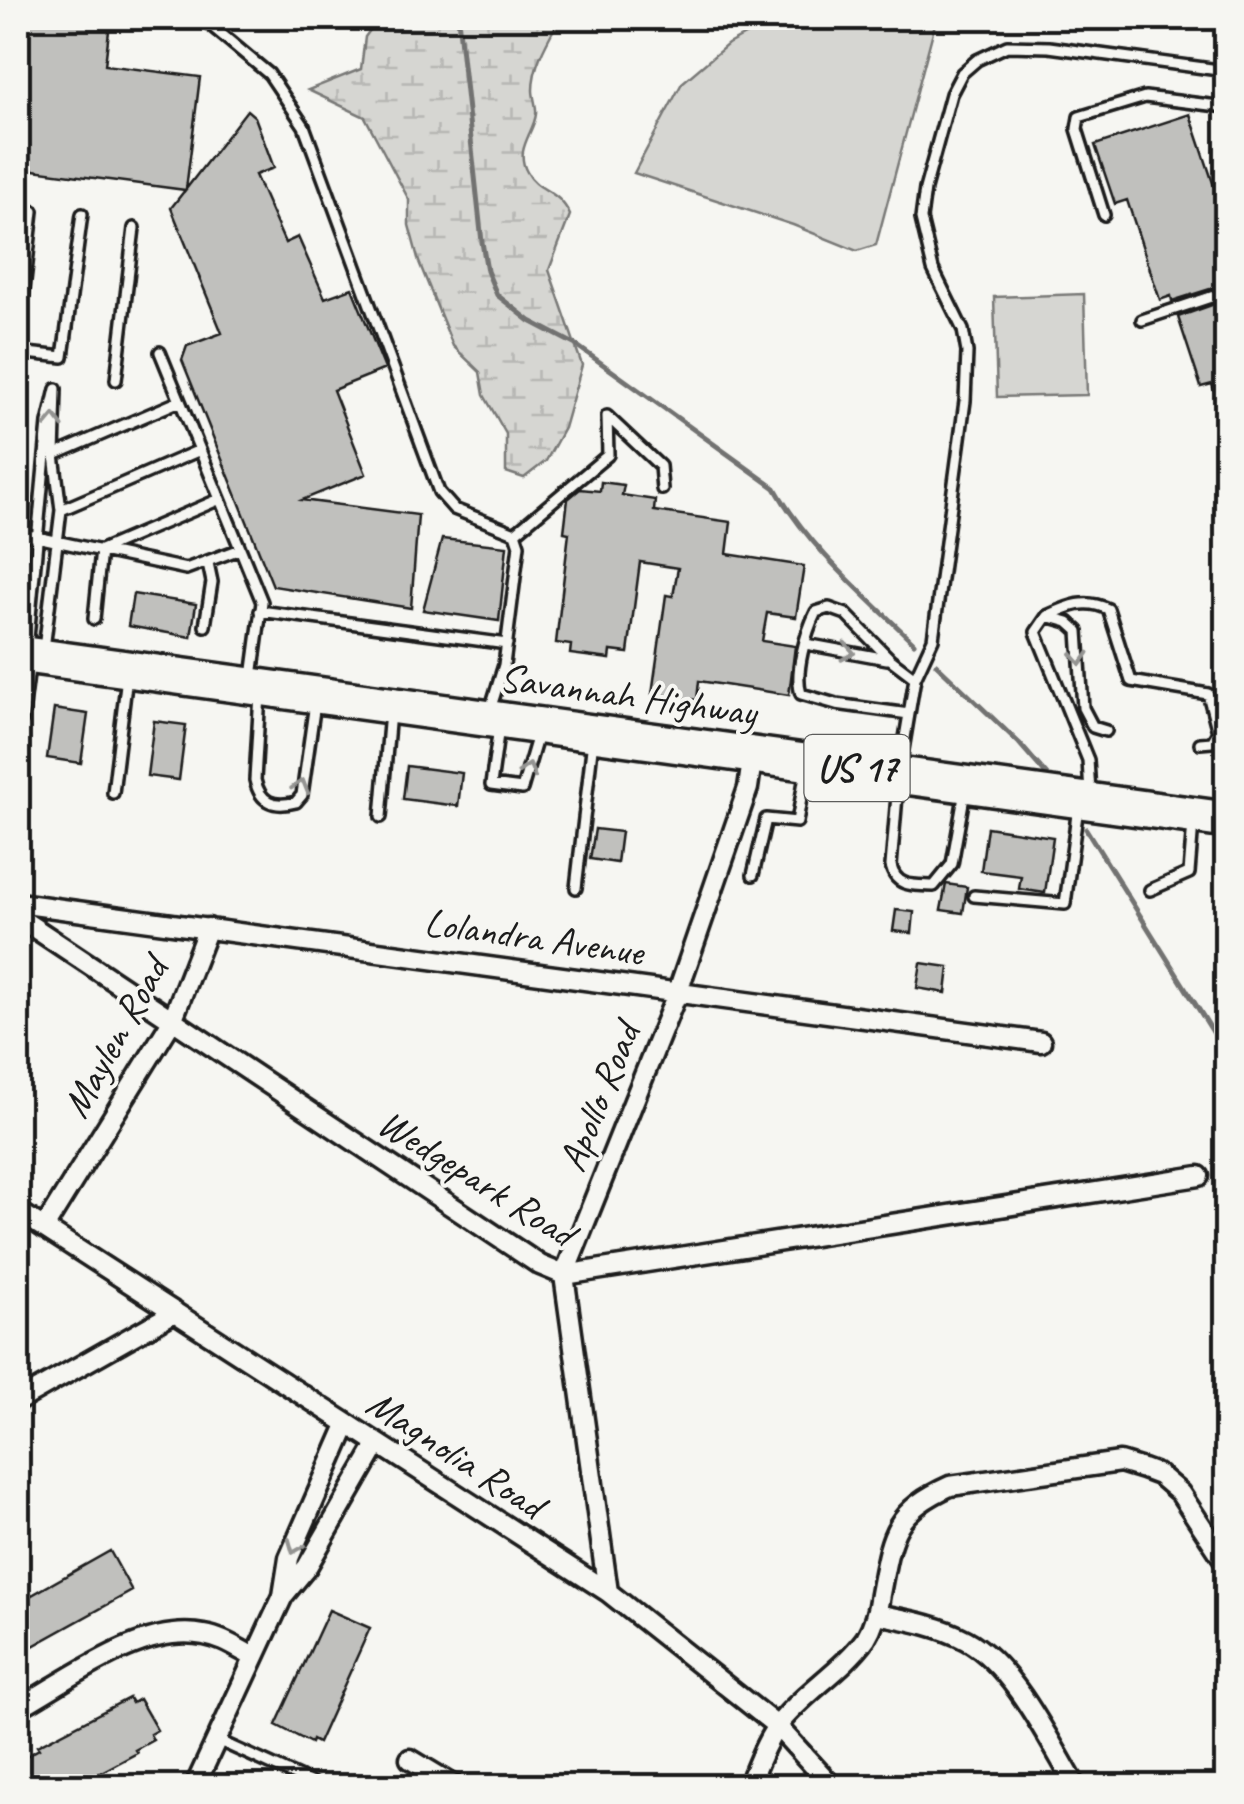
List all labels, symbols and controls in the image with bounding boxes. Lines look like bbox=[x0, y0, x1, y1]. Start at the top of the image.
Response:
one-way arrow bbox=[44, 413, 65, 429]
one-way arrow bbox=[840, 641, 856, 662]
one-way arrow bbox=[1069, 650, 1090, 666]
street label: Savannah Highway bbox=[496, 652, 762, 738]
road number: US 17 bbox=[804, 735, 910, 801]
one-way arrow bbox=[516, 762, 537, 779]
one-way arrow bbox=[289, 778, 310, 795]
street label: Lolandra Avenue bbox=[421, 897, 649, 977]
street label: Maylen Road bbox=[51, 943, 182, 1126]
street label: Apollo Road bbox=[547, 1010, 653, 1179]
street label: Wedgepark Road bbox=[369, 1098, 588, 1261]
street label: Magnolia Road bbox=[357, 1378, 559, 1533]
one-way arrow bbox=[286, 1537, 306, 1555]

